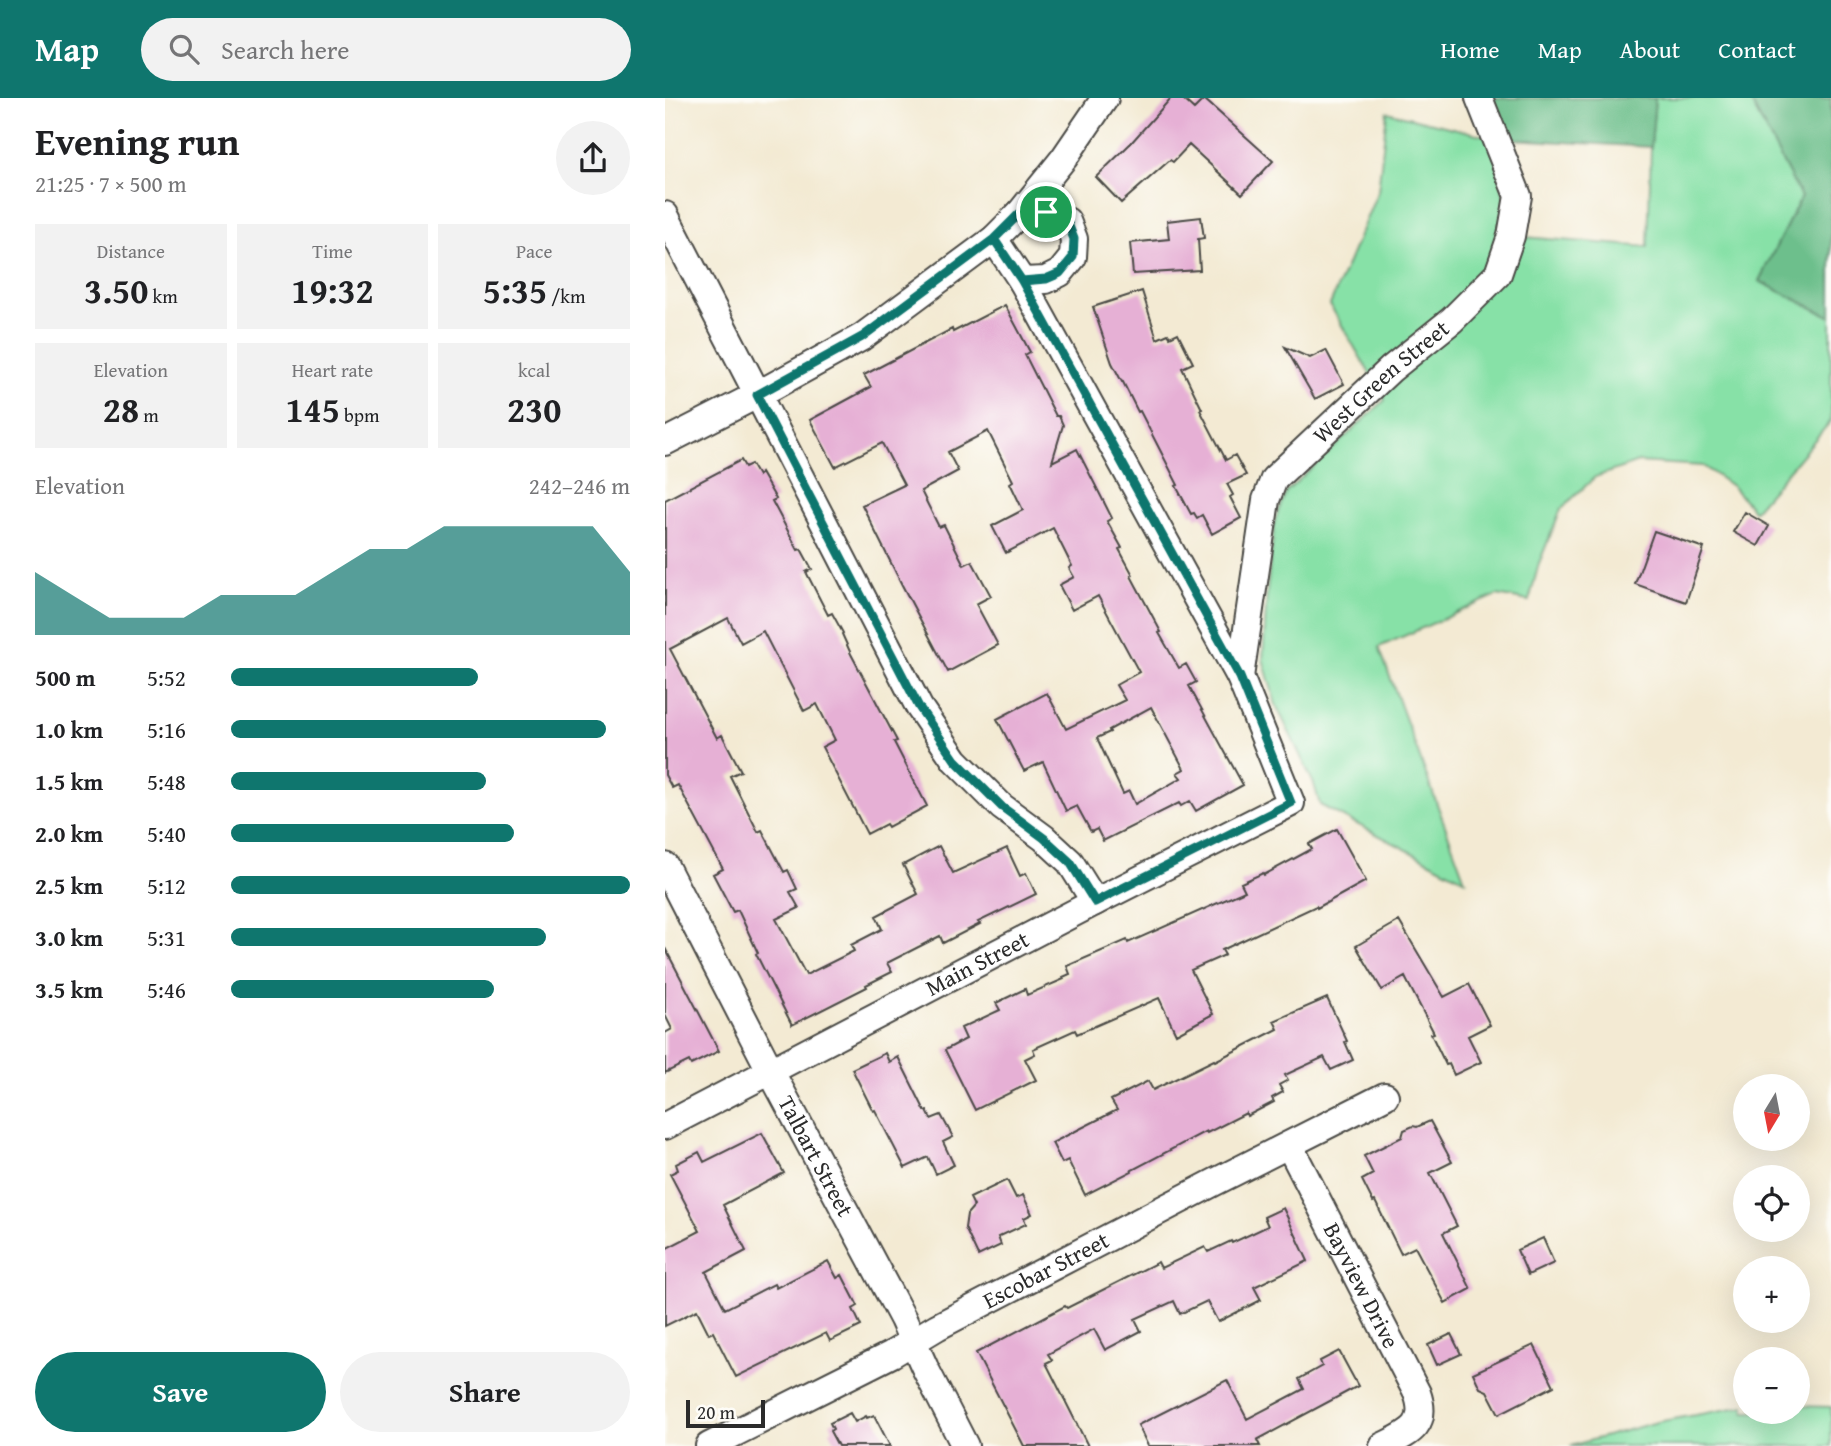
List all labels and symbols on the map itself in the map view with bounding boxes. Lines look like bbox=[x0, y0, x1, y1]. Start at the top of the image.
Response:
pin bbox=[1016, 182, 1076, 242]
street label: West Green Street bbox=[1305, 312, 1456, 451]
street label: Main Street bbox=[919, 922, 1034, 1004]
north arrow bbox=[1733, 1074, 1809, 1152]
street label: Talbart Street bbox=[770, 1089, 862, 1222]
street label: Bayview Drive bbox=[1316, 1217, 1408, 1354]
street label: Escobar Street bbox=[977, 1223, 1114, 1316]
scale bar bbox=[686, 1397, 765, 1429]

